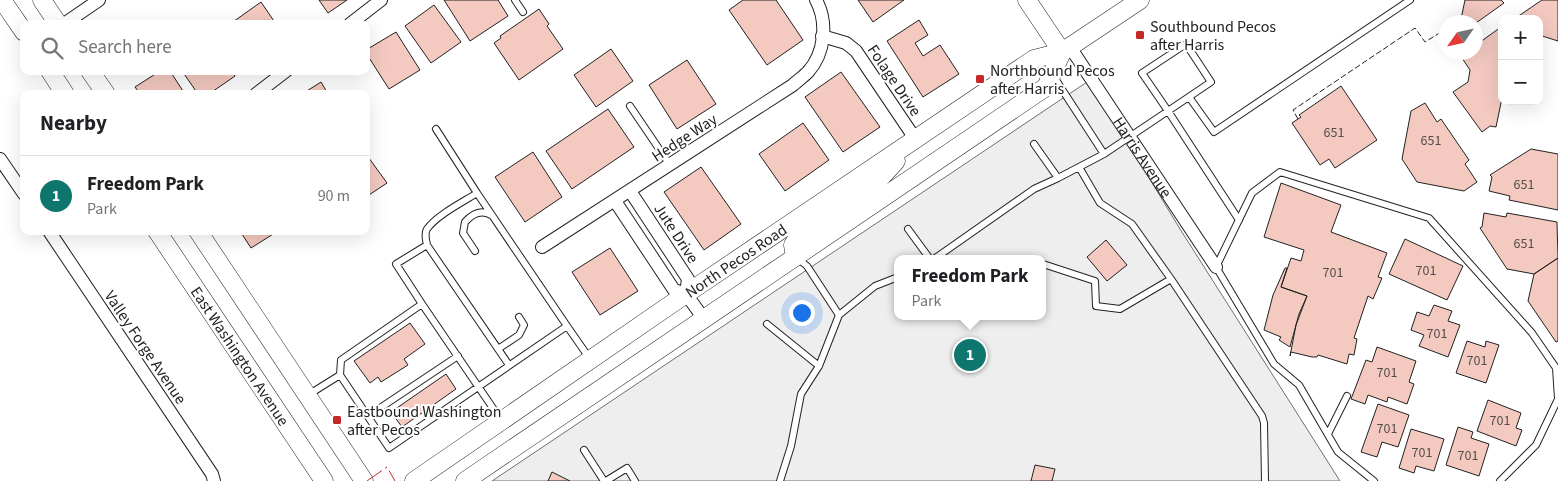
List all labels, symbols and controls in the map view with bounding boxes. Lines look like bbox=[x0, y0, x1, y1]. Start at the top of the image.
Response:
north arrow bbox=[1438, 15, 1483, 60]
map controls bbox=[1498, 15, 1543, 105]
button: + bbox=[1498, 15, 1543, 60]
place label: Southbound Pecos after Harris bbox=[1150, 16, 1276, 56]
search box bbox=[20, 20, 370, 75]
marker: Southbound Pecos after Harris bbox=[1134, 29, 1146, 41]
icon: search bbox=[38, 34, 66, 62]
text: Search here bbox=[78, 34, 172, 61]
street label: Folage Drive bbox=[862, 40, 926, 121]
place label: Northbound Pecos after Harris bbox=[990, 60, 1115, 100]
button: − bbox=[1498, 60, 1543, 105]
marker: Northbound Pecos after Harris bbox=[974, 73, 986, 85]
text: Nearby bbox=[40, 108, 107, 138]
street label: Hedge Way bbox=[647, 108, 722, 167]
street label: Harris Avenue bbox=[1107, 113, 1177, 202]
house number: 651 bbox=[1324, 123, 1344, 143]
house number: 651 bbox=[1421, 131, 1441, 151]
text: Freedom Park bbox=[87, 171, 204, 198]
house number: 651 bbox=[1514, 175, 1534, 195]
text: 1 bbox=[52, 185, 60, 207]
text: 90 m bbox=[318, 185, 350, 207]
text: Park bbox=[87, 198, 117, 220]
street label: Jute Drive bbox=[649, 199, 704, 268]
street label: North Pecos Road bbox=[681, 219, 791, 304]
house number: 651 bbox=[1514, 234, 1534, 254]
popup bbox=[894, 255, 1046, 320]
house number: 701 bbox=[1416, 261, 1436, 281]
text: Freedom Park bbox=[912, 263, 1028, 290]
house number: 701 bbox=[1323, 263, 1343, 283]
street label: East Washington Avenue bbox=[185, 282, 294, 430]
street label: Valley Forge Avenue bbox=[99, 286, 191, 409]
text: Park bbox=[912, 290, 942, 312]
your location bbox=[789, 300, 815, 326]
house number: 701 bbox=[1427, 324, 1447, 344]
pin: 1 bbox=[954, 336, 986, 374]
house number: 701 bbox=[1467, 351, 1487, 371]
house number: 701 bbox=[1377, 363, 1397, 383]
place label: Eastbound Washington after Pecos bbox=[347, 401, 502, 441]
house number: 701 bbox=[1490, 411, 1510, 431]
marker: Eastbound Washington after Pecos bbox=[331, 414, 343, 426]
house number: 701 bbox=[1377, 419, 1397, 439]
house number: 701 bbox=[1412, 443, 1432, 463]
house number: 701 bbox=[1458, 446, 1478, 466]

